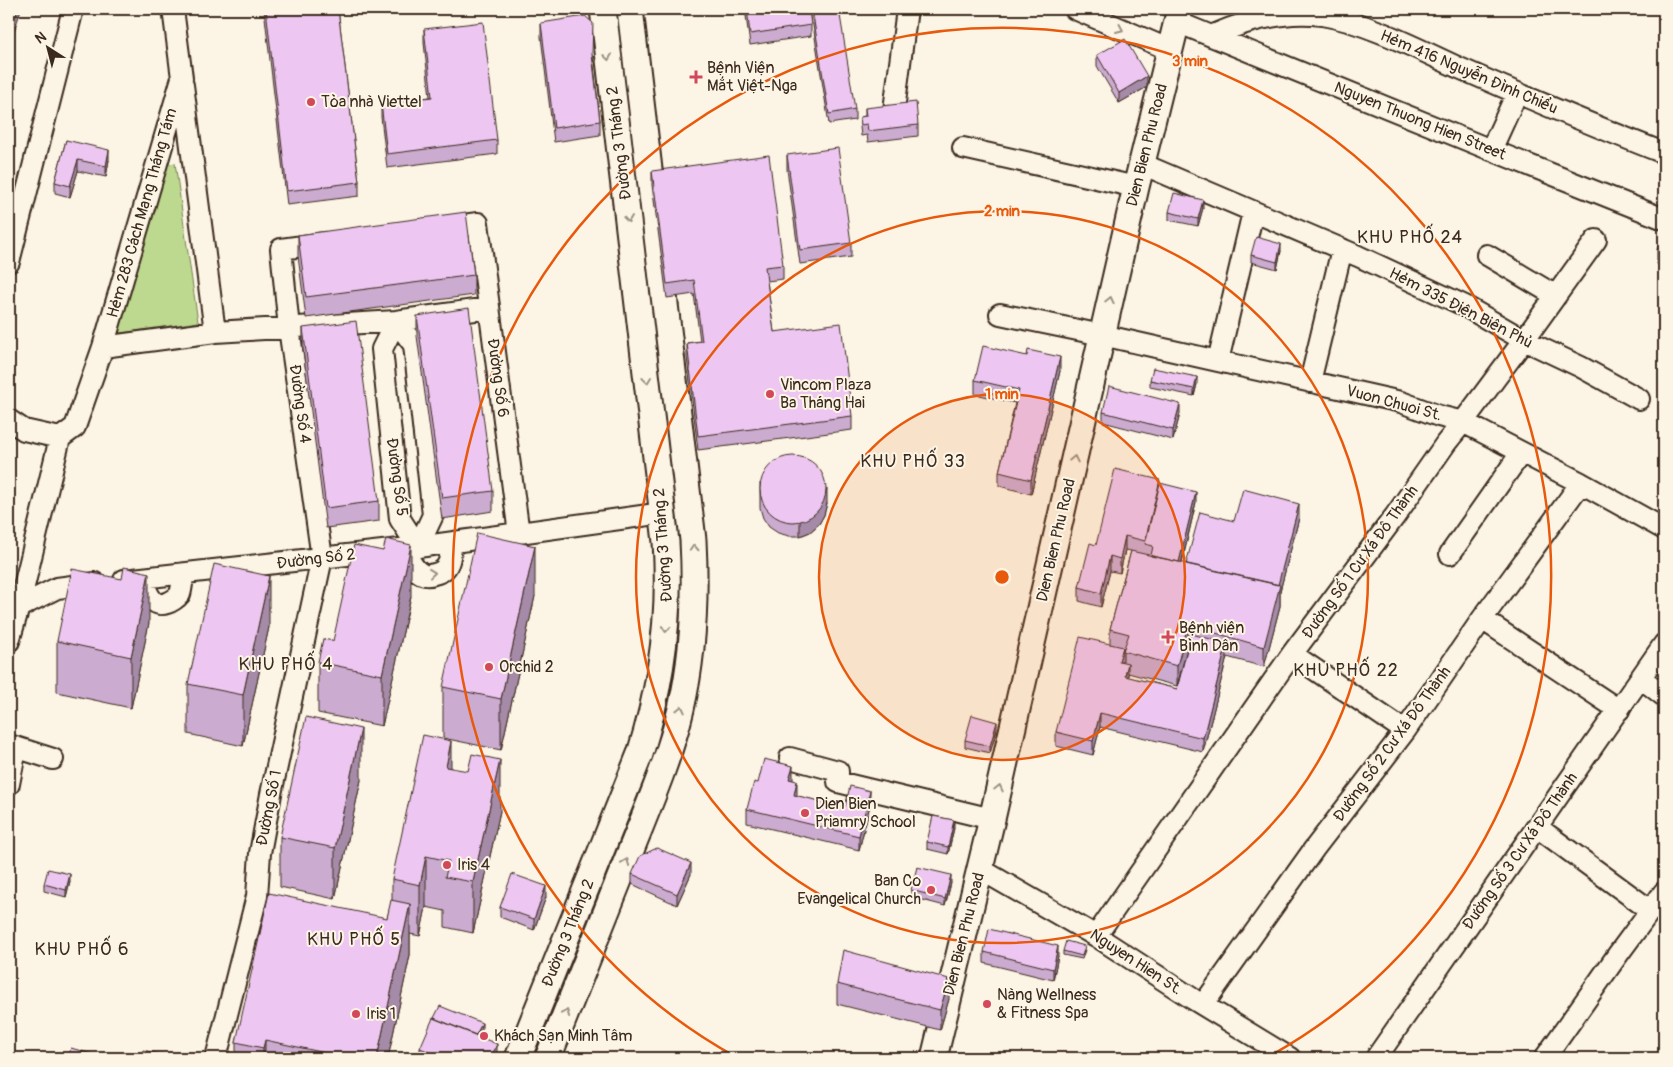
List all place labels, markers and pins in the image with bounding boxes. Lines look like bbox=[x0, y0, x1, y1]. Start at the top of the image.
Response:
place label: Bệnh Viện Mắt Việt-Nga bbox=[707, 58, 797, 96]
marker: Bệnh Viện Mắt Việt-Nga bbox=[689, 70, 703, 84]
place label: Tòa nhà Viettel bbox=[321, 92, 422, 112]
marker: Tòa nhà Viettel bbox=[305, 96, 317, 108]
place label: Vincom Plaza Ba Tháng Hai bbox=[780, 375, 871, 413]
marker: Vincom Plaza Ba Tháng Hai bbox=[764, 388, 776, 400]
centre of rings bbox=[993, 568, 1011, 586]
place label: Bệnh viện Bình Dân bbox=[1179, 618, 1244, 656]
marker: Bệnh viện Bình Dân bbox=[1161, 630, 1175, 644]
place label: Orchid 2 bbox=[499, 657, 554, 677]
marker: Orchid 2 bbox=[483, 661, 495, 673]
place label: Dien Bien Priamry School bbox=[815, 794, 916, 832]
marker: Dien Bien Priamry School bbox=[799, 807, 811, 819]
place label: Iris 4 bbox=[457, 855, 490, 875]
marker: Iris 4 bbox=[441, 859, 453, 871]
place label: Ban Co Evangelical Church bbox=[797, 871, 921, 909]
marker: Ban Co Evangelical Church bbox=[925, 884, 937, 896]
place label: Nàng Wellness & Fitness Spa bbox=[997, 985, 1096, 1023]
marker: Nàng Wellness & Fitness Spa bbox=[981, 998, 993, 1010]
place label: Iris 1 bbox=[366, 1004, 396, 1024]
marker: Iris 1 bbox=[350, 1008, 362, 1020]
place label: Khách Sạn Minh Tâm bbox=[494, 1026, 632, 1046]
marker: Khách Sạn Minh Tâm bbox=[478, 1030, 490, 1042]

